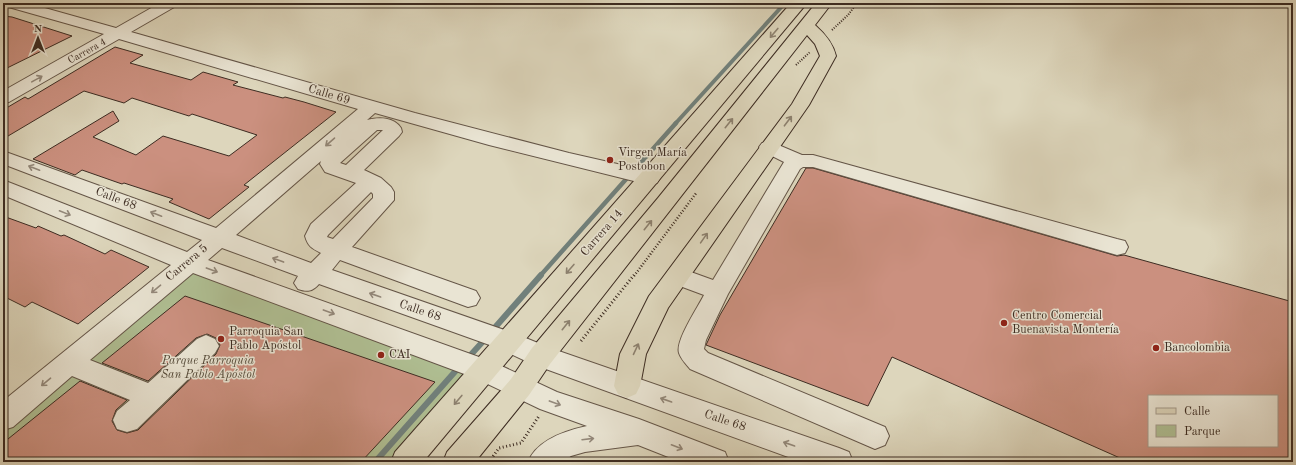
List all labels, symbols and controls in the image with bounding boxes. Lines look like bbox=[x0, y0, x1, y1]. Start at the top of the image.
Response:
north arrow bbox=[18, 18, 58, 58]
text: N bbox=[34, 24, 43, 35]
one-way arrow bbox=[769, 27, 778, 38]
street label: Carrera 4 bbox=[66, 36, 108, 66]
one-way arrow bbox=[31, 74, 43, 82]
street label: Calle 69 bbox=[307, 83, 351, 107]
one-way arrow bbox=[784, 116, 792, 127]
one-way arrow bbox=[725, 118, 734, 129]
one-way arrow bbox=[325, 137, 336, 146]
place label: Virgen María Postobon bbox=[618, 147, 687, 173]
marker: Virgen María Postobon bbox=[605, 155, 615, 165]
one-way arrow bbox=[29, 164, 41, 172]
street label: Calle 68 bbox=[94, 186, 138, 212]
street label: Carrera 14 bbox=[579, 207, 625, 259]
one-way arrow bbox=[58, 209, 70, 217]
one-way arrow bbox=[151, 210, 163, 218]
one-way arrow bbox=[643, 219, 652, 230]
one-way arrow bbox=[700, 233, 708, 244]
street label: Carrera 5 bbox=[163, 241, 210, 284]
one-way arrow bbox=[272, 255, 284, 263]
one-way arrow bbox=[566, 264, 575, 274]
one-way arrow bbox=[205, 267, 218, 274]
one-way arrow bbox=[151, 285, 162, 294]
one-way arrow bbox=[369, 290, 381, 298]
street label: Calle 68 bbox=[398, 298, 442, 324]
one-way arrow bbox=[322, 309, 334, 317]
place label: Centro Comercial Buenavista Montería bbox=[1012, 310, 1119, 336]
marker: Centro Comercial Buenavista Montería bbox=[999, 318, 1009, 328]
one-way arrow bbox=[561, 320, 570, 331]
place label: Parroquia San Pablo Apóstol bbox=[229, 326, 304, 352]
marker: Parroquia San Pablo Apóstol bbox=[216, 334, 226, 344]
place label: Bancolombia bbox=[1164, 342, 1230, 354]
one-way arrow bbox=[633, 343, 640, 355]
marker: Bancolombia bbox=[1151, 343, 1161, 353]
place label: CAI bbox=[389, 349, 411, 361]
marker: CAI bbox=[376, 350, 386, 360]
park label: Parque Parroquia San Pablo Apóstol bbox=[161, 355, 256, 381]
one-way arrow bbox=[41, 377, 51, 386]
one-way arrow bbox=[454, 394, 463, 405]
legend bbox=[1148, 395, 1278, 447]
one-way arrow bbox=[661, 396, 673, 404]
one-way arrow bbox=[549, 399, 561, 407]
text: Calle bbox=[1184, 406, 1210, 418]
street label: Calle 68 bbox=[703, 408, 747, 434]
text: Parque bbox=[1184, 426, 1221, 438]
one-way arrow bbox=[581, 435, 594, 443]
one-way arrow bbox=[783, 439, 795, 447]
one-way arrow bbox=[671, 444, 683, 452]

